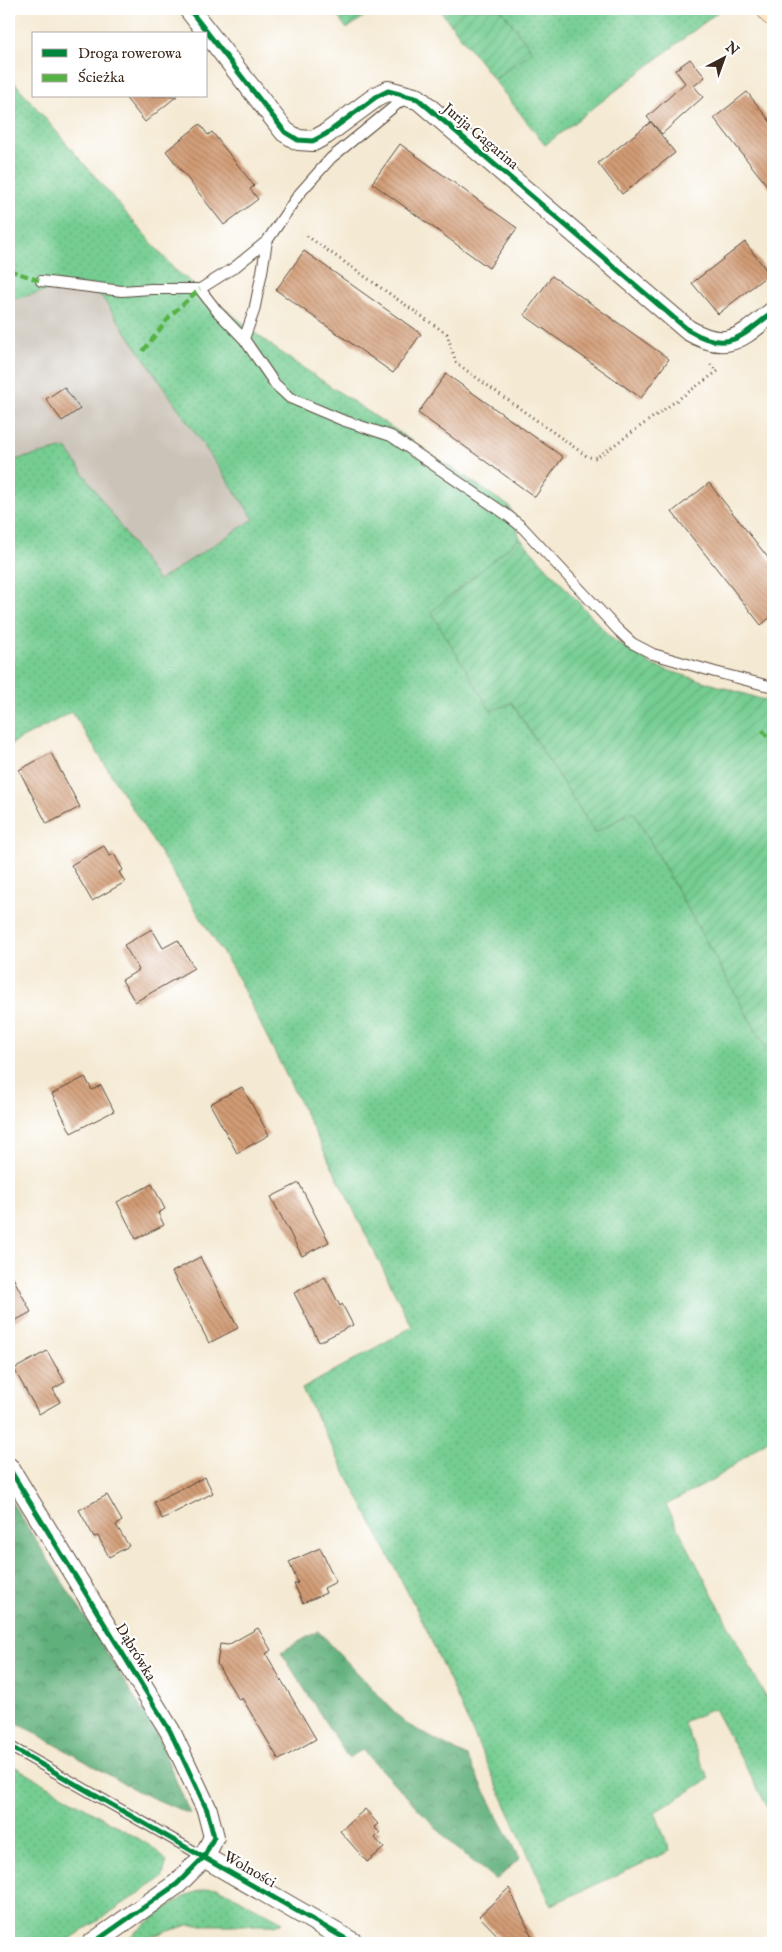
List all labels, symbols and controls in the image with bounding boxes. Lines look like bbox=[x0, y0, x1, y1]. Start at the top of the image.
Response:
legend bbox=[32, 32, 208, 98]
north arrow bbox=[700, 32, 750, 82]
text: N bbox=[721, 38, 742, 60]
text: Droga rowerowa bbox=[78, 44, 182, 63]
text: Ścieżka bbox=[78, 68, 125, 87]
street label: Jurija Gagarina bbox=[437, 98, 523, 174]
street label: Dąbrówka bbox=[111, 1620, 161, 1685]
street label: Wolności bbox=[220, 1847, 279, 1892]

